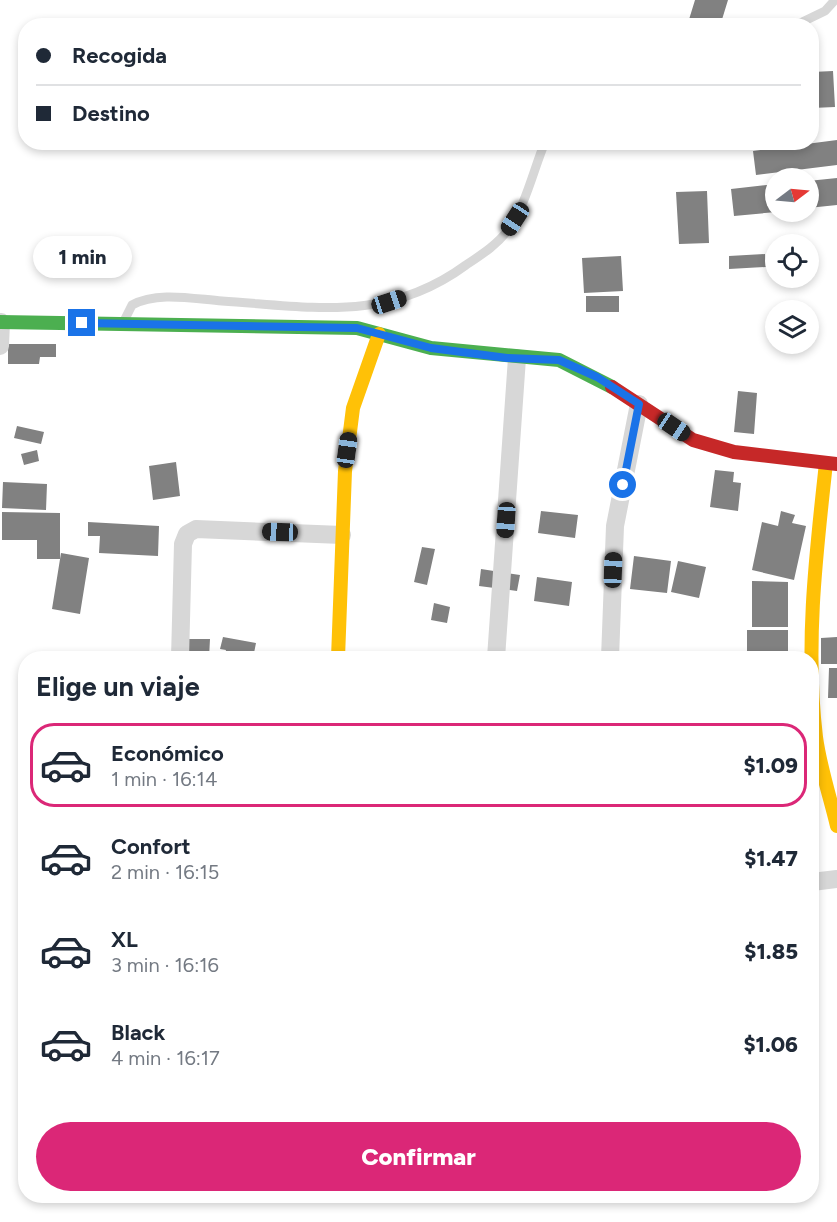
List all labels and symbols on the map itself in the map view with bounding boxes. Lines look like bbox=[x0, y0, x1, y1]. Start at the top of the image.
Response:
north arrow bbox=[765, 168, 819, 222]
car bbox=[498, 199, 532, 239]
callout: 1 min bbox=[32, 236, 132, 278]
car bbox=[369, 288, 409, 316]
route end bbox=[68, 309, 95, 336]
car bbox=[654, 409, 694, 445]
car bbox=[336, 431, 358, 469]
route start bbox=[609, 471, 636, 498]
car bbox=[496, 501, 516, 539]
car bbox=[262, 522, 298, 542]
car bbox=[603, 552, 623, 588]

